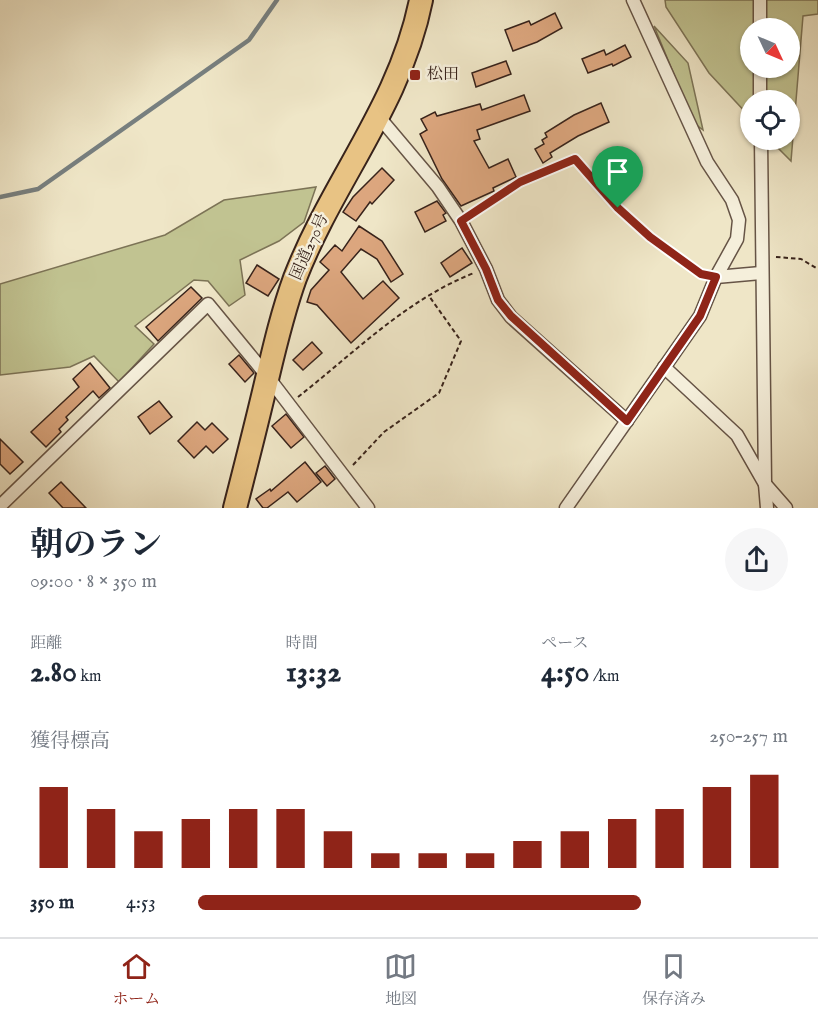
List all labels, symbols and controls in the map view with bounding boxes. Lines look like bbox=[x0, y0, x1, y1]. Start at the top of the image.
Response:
north arrow bbox=[740, 18, 800, 78]
map controls bbox=[740, 18, 800, 150]
place label: 松田 bbox=[427, 65, 459, 85]
marker: 松田 bbox=[408, 68, 422, 82]
button: locate bbox=[740, 90, 800, 150]
pin bbox=[592, 146, 643, 208]
icon: arrive bbox=[601, 155, 634, 188]
street label: 国道270号 bbox=[286, 211, 334, 283]
text: 朝のラン bbox=[30, 525, 162, 567]
button: share bbox=[725, 528, 788, 591]
text: 09:00 · 8 × 350 m bbox=[30, 569, 157, 594]
text: 距離 bbox=[30, 634, 62, 654]
text: 時間 bbox=[286, 634, 318, 654]
text: ペース bbox=[541, 634, 589, 654]
text: 2.80 bbox=[30, 654, 77, 692]
text: 13:32 bbox=[286, 654, 341, 692]
text: 4:50 bbox=[541, 654, 589, 692]
text: km bbox=[77, 667, 101, 687]
text: /km bbox=[589, 667, 619, 687]
text: 250–257 m bbox=[709, 724, 788, 749]
text: 獲得標高 bbox=[30, 729, 110, 754]
text: 350 m bbox=[30, 890, 74, 915]
text: 4:53 bbox=[126, 890, 156, 915]
tab: ホーム bbox=[112, 950, 160, 1010]
tab: 地図 bbox=[384, 950, 417, 1010]
tab: 保存済み bbox=[642, 950, 706, 1010]

